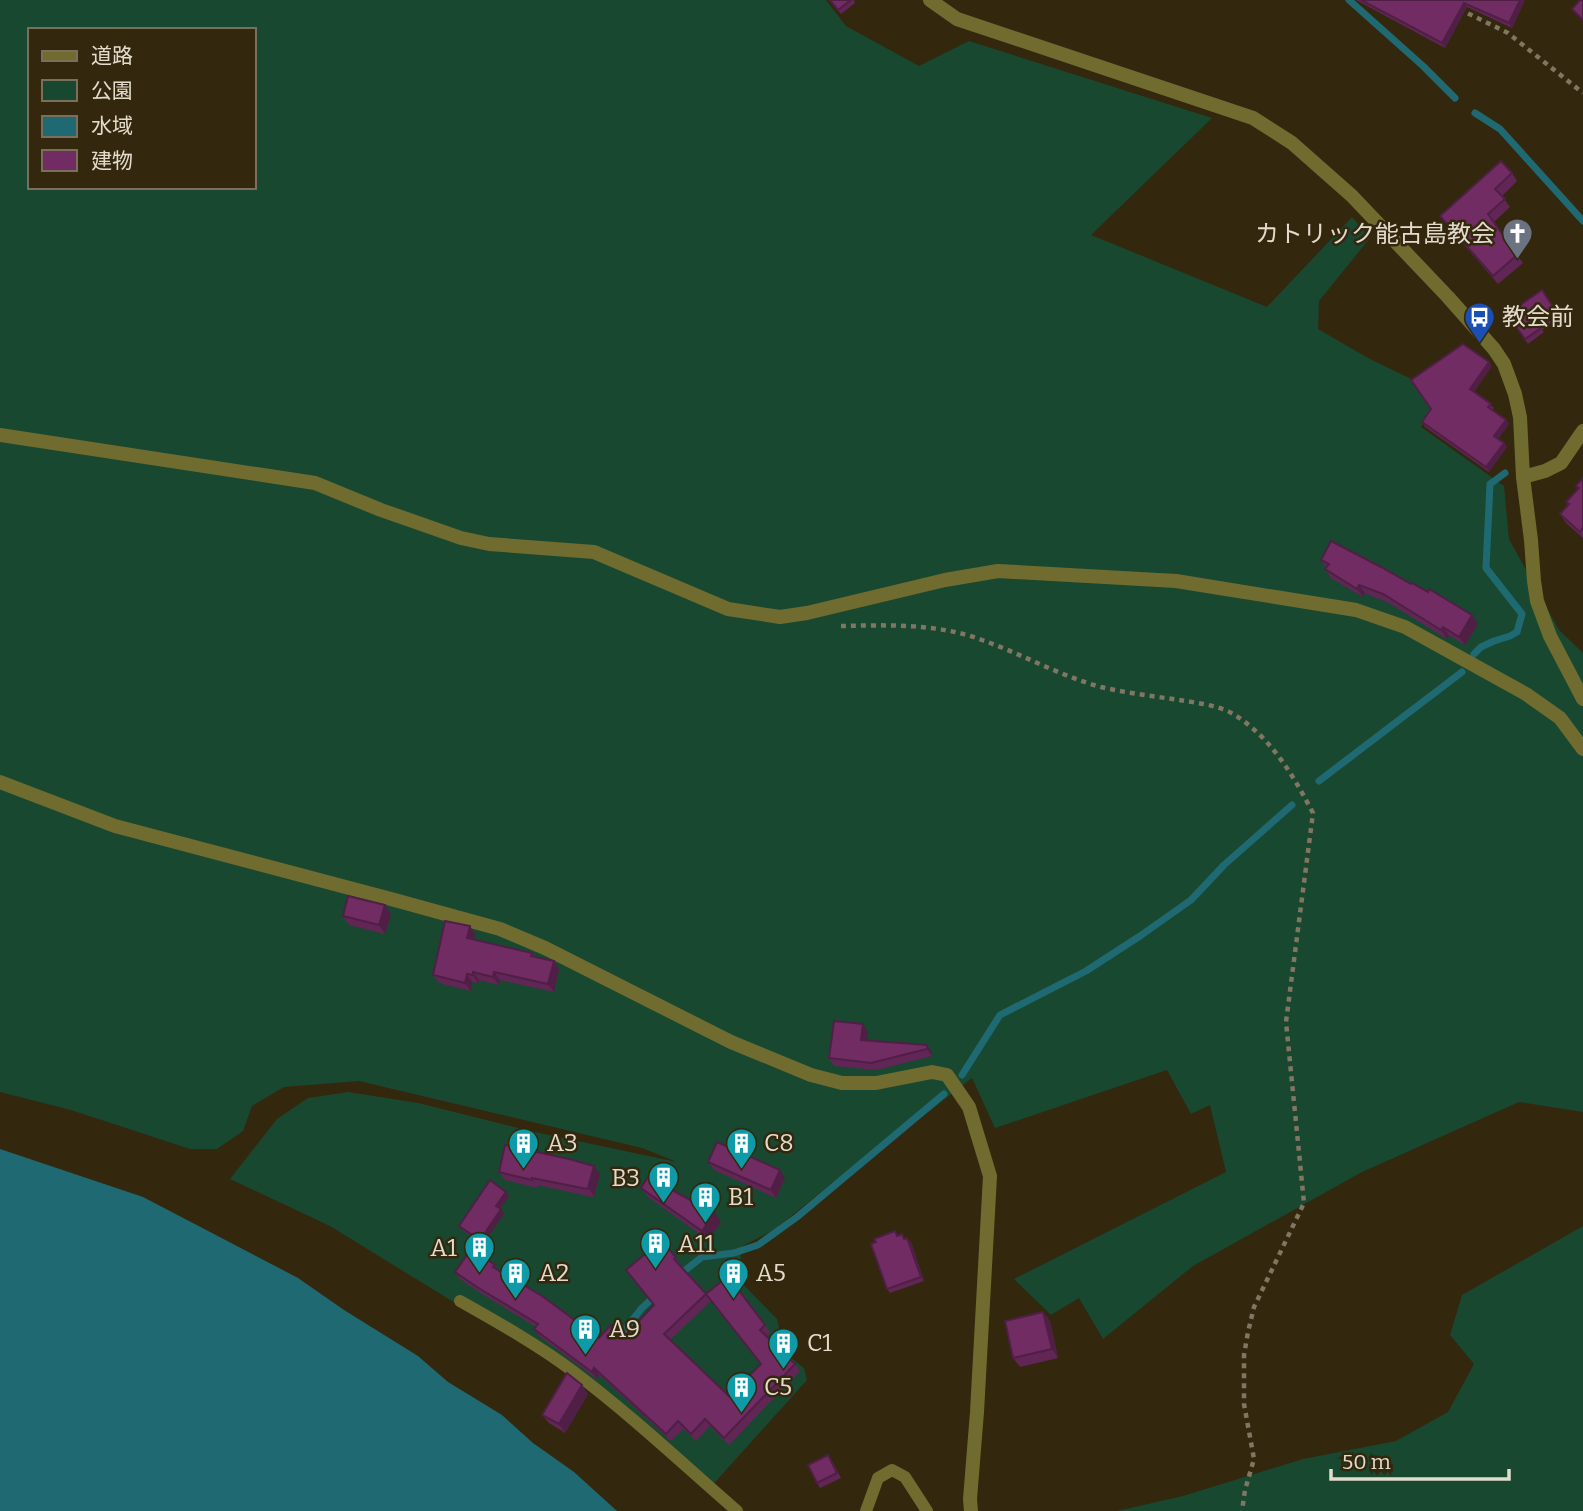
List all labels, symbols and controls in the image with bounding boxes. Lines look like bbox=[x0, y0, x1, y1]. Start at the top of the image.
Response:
legend bbox=[28, 28, 256, 189]
text: 道路 bbox=[91, 43, 133, 69]
text: 公園 bbox=[91, 78, 133, 104]
text: 水域 bbox=[91, 113, 133, 139]
text: 建物 bbox=[91, 148, 133, 174]
church icon: カトリック能古島教会 bbox=[1501, 217, 1535, 261]
place label: カトリック能古島教会 bbox=[1255, 220, 1495, 248]
bus stop icon: 教会前 bbox=[1462, 300, 1496, 344]
place label: 教会前 bbox=[1502, 303, 1574, 331]
building icon: A3 bbox=[507, 1126, 541, 1170]
building icon: C8 bbox=[724, 1126, 758, 1170]
place label: A3 bbox=[547, 1129, 578, 1157]
place label: C8 bbox=[764, 1129, 794, 1157]
building icon: B3 bbox=[646, 1161, 680, 1205]
place label: B3 bbox=[611, 1164, 640, 1192]
building icon: B1 bbox=[688, 1180, 722, 1224]
place label: B1 bbox=[728, 1183, 753, 1211]
building icon: A11 bbox=[638, 1227, 672, 1271]
place label: A11 bbox=[678, 1230, 715, 1258]
building icon: A1 bbox=[463, 1231, 497, 1275]
place label: A1 bbox=[430, 1234, 457, 1262]
building icon: A2 bbox=[499, 1256, 533, 1300]
building icon: A5 bbox=[716, 1256, 750, 1300]
place label: A2 bbox=[539, 1259, 569, 1287]
place label: A5 bbox=[756, 1259, 786, 1287]
building icon: A9 bbox=[569, 1312, 603, 1356]
place label: A9 bbox=[609, 1315, 640, 1343]
building icon: C1 bbox=[767, 1326, 801, 1370]
place label: C1 bbox=[807, 1329, 832, 1357]
building icon: C5 bbox=[724, 1370, 758, 1414]
place label: C5 bbox=[764, 1373, 792, 1401]
scale bar bbox=[1331, 1438, 1510, 1482]
text: 50 m bbox=[1342, 1449, 1391, 1475]

